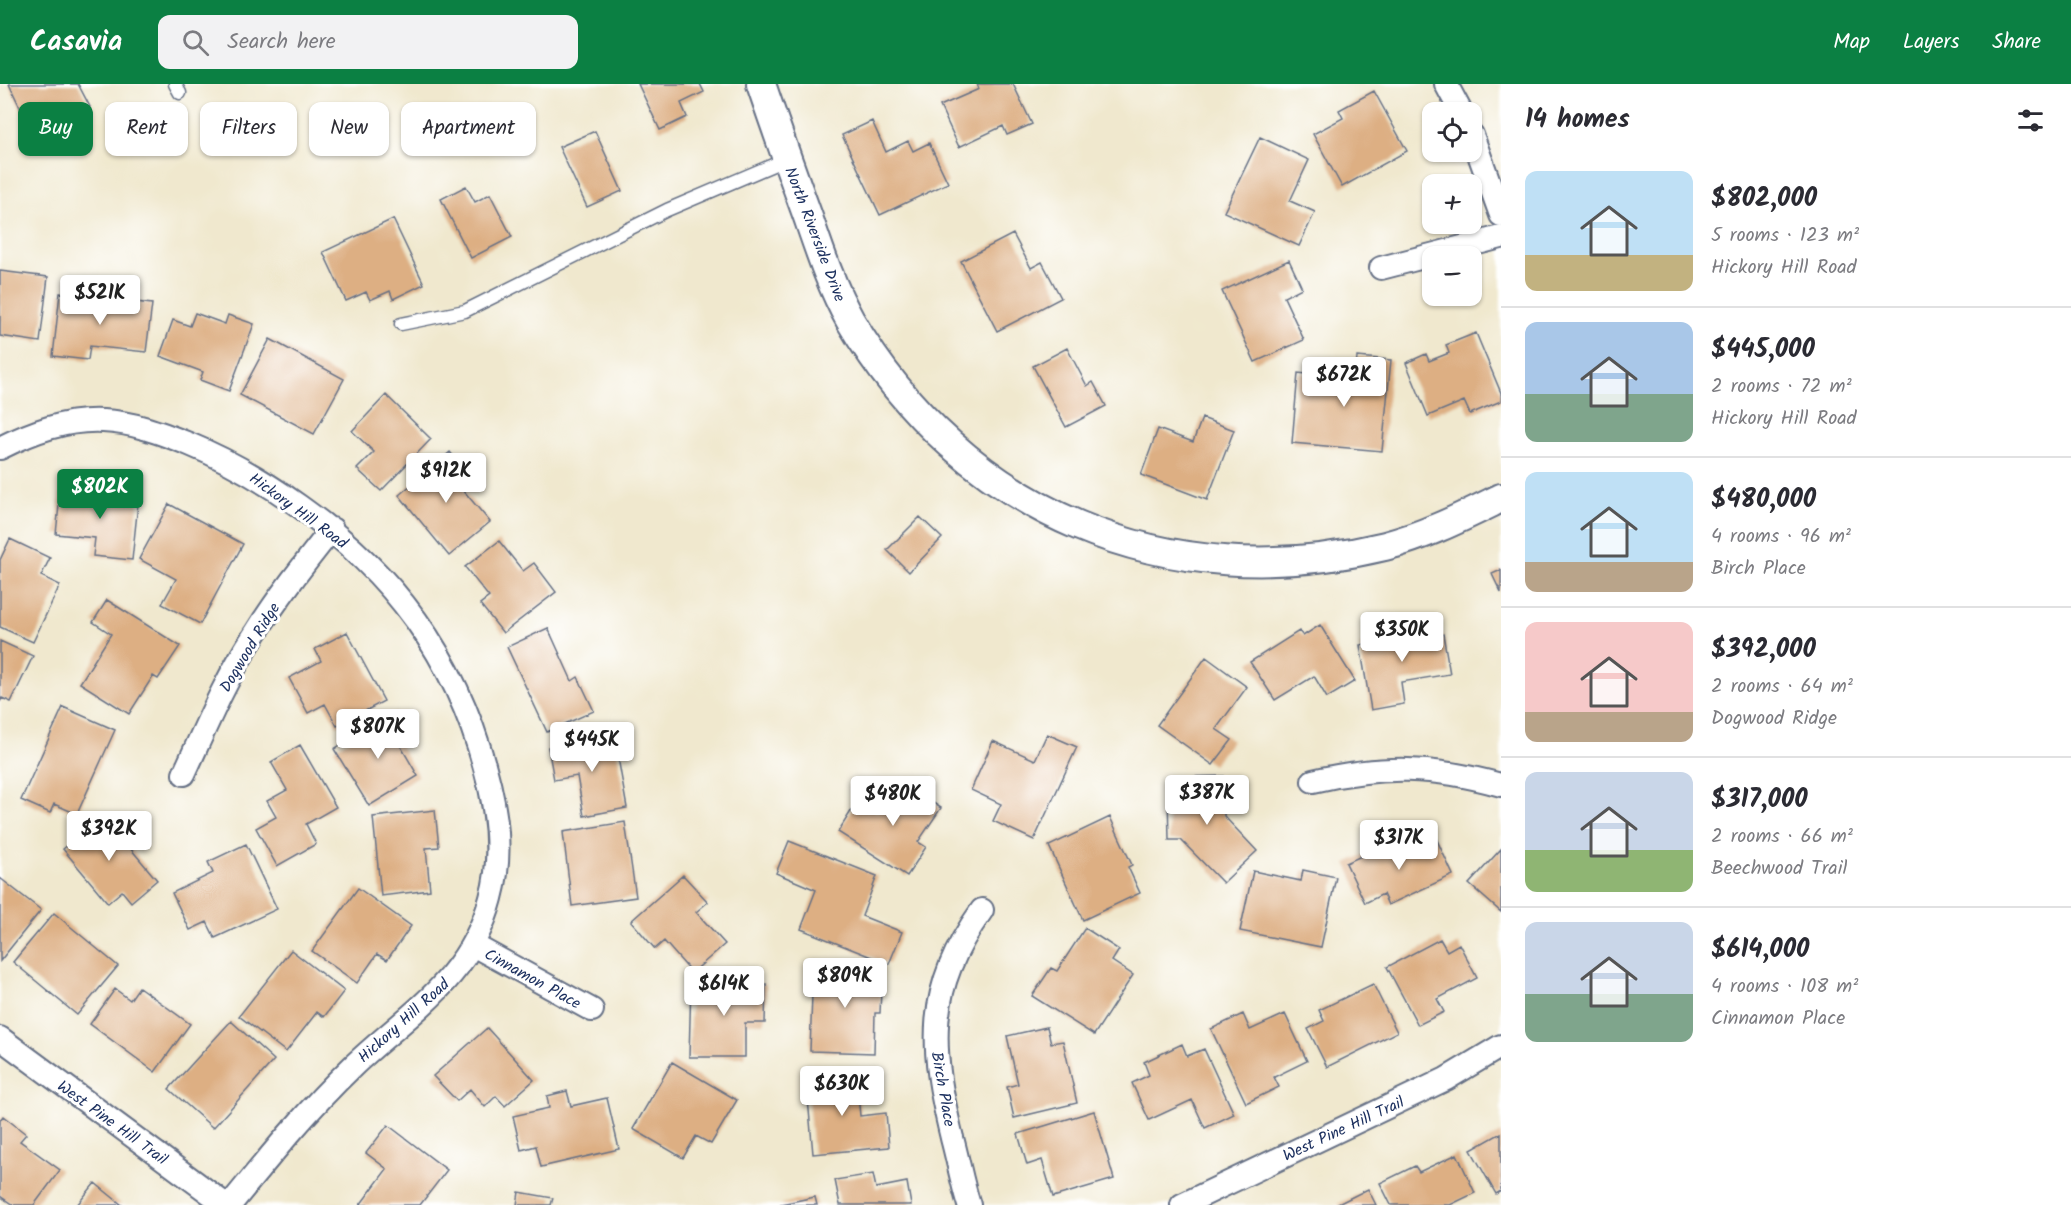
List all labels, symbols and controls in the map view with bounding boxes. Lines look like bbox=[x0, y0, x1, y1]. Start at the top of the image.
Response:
search box bbox=[158, 15, 578, 69]
text: Casavia bbox=[30, 20, 122, 65]
text: Search here bbox=[227, 25, 336, 60]
icon: search bbox=[179, 26, 212, 59]
text: Map bbox=[1833, 26, 1870, 59]
text: Layers bbox=[1903, 26, 1959, 59]
text: Share bbox=[1992, 26, 2041, 59]
text: 14 homes bbox=[1525, 99, 1630, 141]
chip: Buy bbox=[18, 102, 93, 156]
chip: Rent bbox=[105, 102, 188, 156]
chip: Filters bbox=[200, 102, 297, 156]
chip: New bbox=[309, 102, 389, 156]
chip: Apartment bbox=[401, 102, 536, 156]
map controls bbox=[1422, 102, 1482, 306]
button: locate bbox=[1422, 102, 1482, 162]
icon: filters bbox=[2014, 104, 2047, 137]
street label: North Riverside Drive bbox=[777, 164, 852, 306]
button: + bbox=[1422, 174, 1482, 234]
text: $802,000 bbox=[1711, 178, 1817, 220]
icon: home bbox=[1573, 195, 1645, 267]
text: 5 rooms · 123 m² bbox=[1711, 220, 1859, 252]
button: − bbox=[1422, 246, 1482, 306]
text: Hickory Hill Road bbox=[1711, 252, 1857, 284]
pin: $521K bbox=[58, 275, 142, 326]
text: $521K bbox=[74, 278, 126, 310]
text: $445,000 bbox=[1711, 329, 1815, 371]
icon: home bbox=[1573, 346, 1645, 418]
pin: $672K bbox=[1302, 357, 1386, 408]
text: $672K bbox=[1316, 360, 1372, 392]
text: 2 rooms · 72 m² bbox=[1711, 371, 1852, 403]
text: Hickory Hill Road bbox=[1711, 403, 1857, 435]
pin: $912K bbox=[404, 453, 488, 504]
text: $912K bbox=[420, 456, 472, 488]
street label: Hickory Hill Road bbox=[244, 467, 353, 556]
pin: $802K bbox=[58, 469, 142, 520]
text: $802K bbox=[71, 472, 129, 504]
text: $480,000 bbox=[1711, 479, 1816, 521]
icon: home bbox=[1573, 496, 1645, 568]
text: 4 rooms · 96 m² bbox=[1711, 521, 1851, 553]
text: Birch Place bbox=[1711, 553, 1806, 585]
street label: Dogwood Ridge bbox=[214, 598, 287, 697]
pin: $350K bbox=[1360, 612, 1444, 663]
text: $350K bbox=[1374, 615, 1430, 647]
text: $392,000 bbox=[1711, 629, 1816, 671]
icon: home bbox=[1573, 646, 1645, 718]
text: 2 rooms · 64 m² bbox=[1711, 671, 1853, 703]
text: Dogwood Ridge bbox=[1711, 703, 1837, 735]
pin: $807K bbox=[336, 709, 420, 760]
text: $807K bbox=[350, 712, 406, 744]
pin: $445K bbox=[550, 722, 634, 773]
text: $445K bbox=[564, 725, 620, 757]
pin: $387K bbox=[1165, 775, 1249, 826]
pin: $480K bbox=[851, 776, 935, 827]
text: $387K bbox=[1179, 778, 1235, 810]
text: $480K bbox=[865, 779, 921, 811]
text: $317,000 bbox=[1711, 779, 1808, 821]
icon: home bbox=[1573, 796, 1645, 868]
pin: $392K bbox=[67, 811, 151, 862]
text: $392K bbox=[81, 814, 137, 846]
pin: $317K bbox=[1357, 820, 1441, 871]
text: 2 rooms · 66 m² bbox=[1711, 821, 1853, 853]
text: $317K bbox=[1374, 823, 1424, 855]
text: Beechwood Trail bbox=[1711, 853, 1847, 885]
text: $614,000 bbox=[1711, 929, 1809, 971]
street label: Cinnamon Place bbox=[479, 942, 585, 1016]
icon: home bbox=[1573, 946, 1645, 1018]
pin: $809K bbox=[803, 958, 887, 1009]
text: $809K bbox=[817, 961, 873, 993]
pin: $614K bbox=[682, 966, 766, 1017]
text: $614K bbox=[698, 969, 750, 1001]
text: 4 rooms · 108 m² bbox=[1711, 971, 1858, 1003]
street label: Hickory Hill Road bbox=[352, 972, 456, 1069]
text: Cinnamon Place bbox=[1711, 1003, 1845, 1035]
street label: Birch Place bbox=[924, 1050, 961, 1129]
pin: $630K bbox=[800, 1066, 884, 1117]
text: $630K bbox=[814, 1069, 870, 1101]
street label: West Pine Hill Trail bbox=[52, 1074, 173, 1172]
street label: West Pine Hill Trail bbox=[1279, 1090, 1409, 1169]

